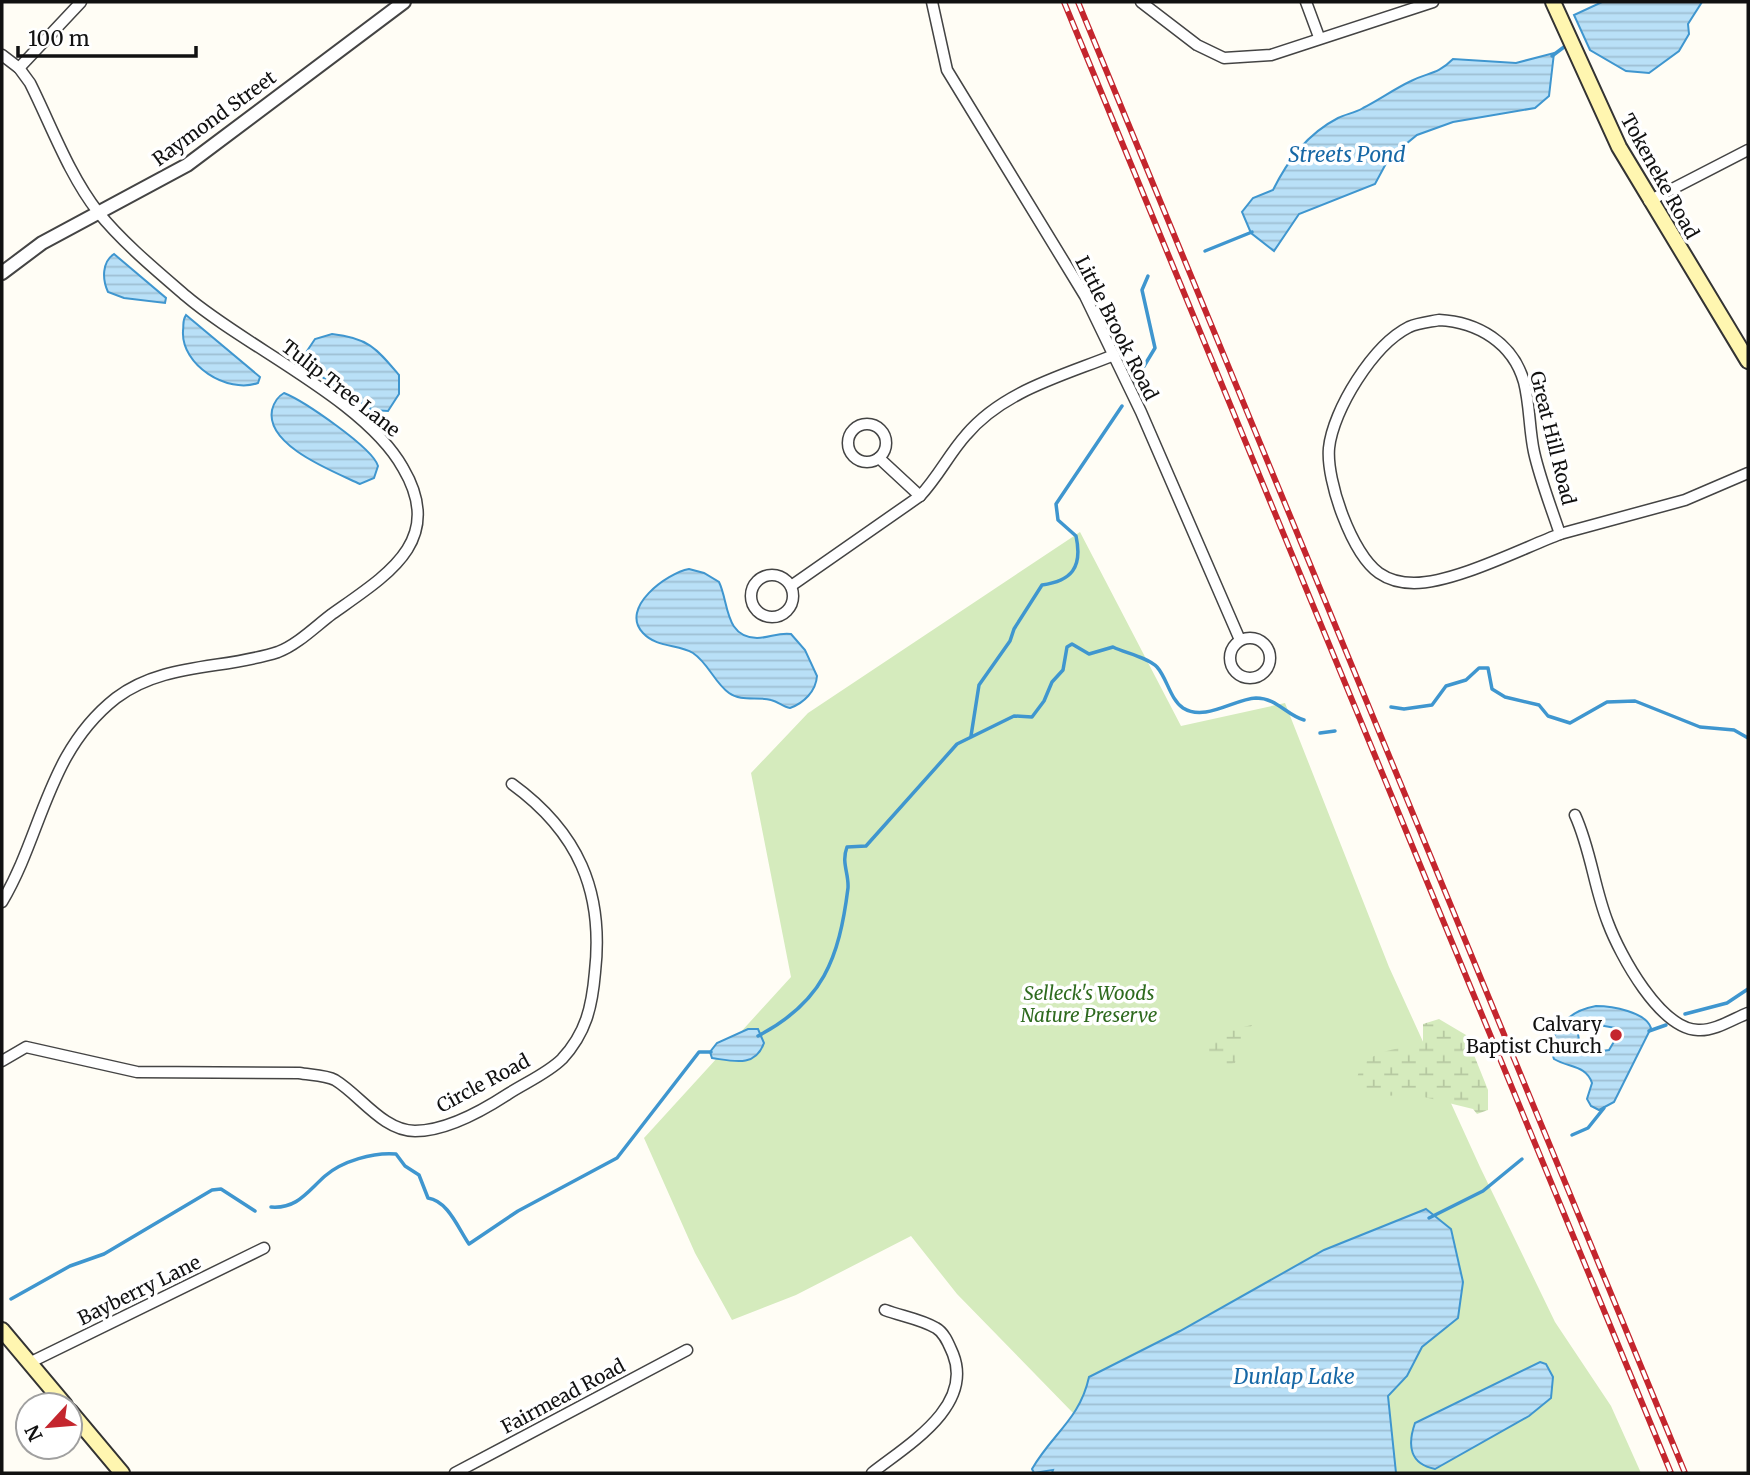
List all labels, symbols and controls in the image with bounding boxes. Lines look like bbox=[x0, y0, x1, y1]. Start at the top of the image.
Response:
scale bar bbox=[18, 14, 196, 58]
text: 100 m bbox=[28, 25, 90, 52]
street label: Raymond Street bbox=[147, 65, 281, 171]
street label: Tokeneke Road bbox=[1616, 109, 1704, 243]
water label: Streets Pond bbox=[1288, 141, 1406, 168]
street label: Little Brook Road bbox=[1070, 252, 1164, 404]
street label: Tulip Tree Lane bbox=[277, 334, 405, 442]
street label: Great Hill Road bbox=[1525, 369, 1581, 507]
park label: Selleck's Woods Nature Preserve bbox=[1020, 981, 1158, 1027]
place label: Calvary Baptist Church bbox=[1466, 1012, 1602, 1058]
marker: Calvary Baptist Church bbox=[1608, 1027, 1624, 1043]
street label: Circle Road bbox=[432, 1048, 534, 1118]
street label: Bayberry Lane bbox=[74, 1250, 205, 1330]
street label: Fairmead Road bbox=[497, 1353, 629, 1439]
water label: Dunlap Lake bbox=[1232, 1363, 1355, 1390]
north arrow bbox=[14, 1391, 84, 1461]
text: N bbox=[20, 1421, 48, 1445]

